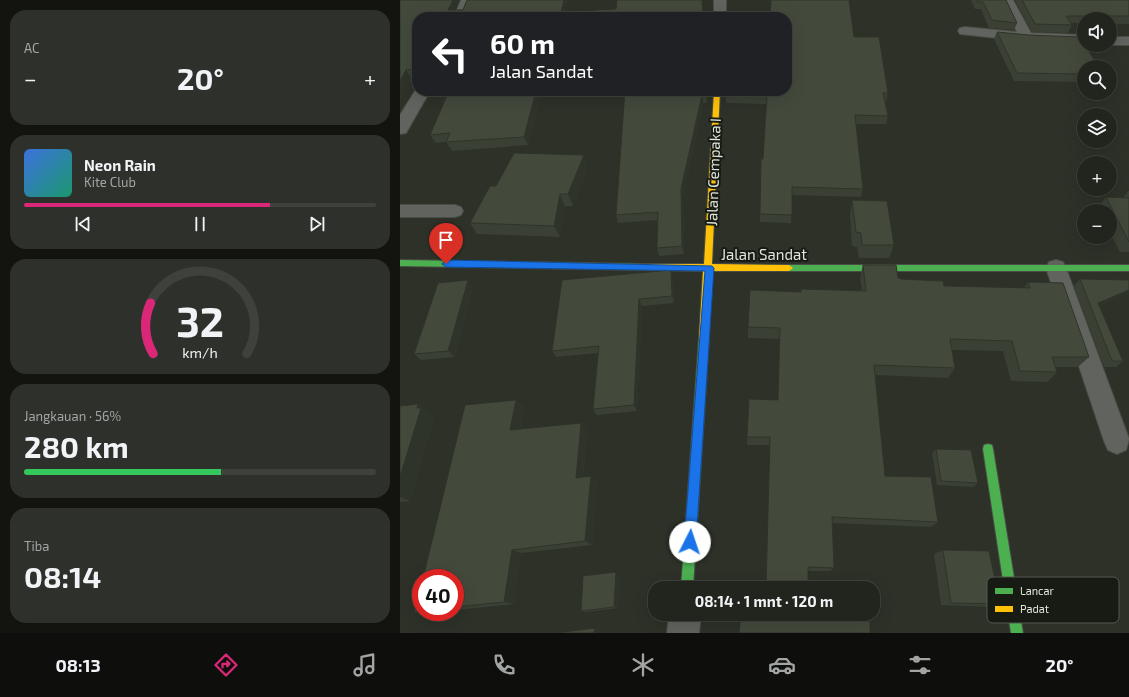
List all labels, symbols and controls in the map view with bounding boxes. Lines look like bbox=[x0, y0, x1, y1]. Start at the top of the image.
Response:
map controls bbox=[1077, 12, 1117, 244]
button: sound bbox=[1077, 12, 1117, 52]
text: 60 m bbox=[490, 26, 555, 60]
icon: left bbox=[424, 28, 476, 80]
text: AC bbox=[24, 40, 39, 56]
text: 20° bbox=[177, 60, 224, 96]
text: Jalan Sandat bbox=[490, 60, 593, 82]
button: search bbox=[1077, 60, 1117, 100]
text: − bbox=[24, 65, 37, 91]
text: + bbox=[364, 65, 376, 91]
button: layers bbox=[1077, 108, 1117, 148]
street label: Jalan Cempaka I bbox=[702, 118, 724, 226]
text: Neon Rain bbox=[84, 156, 156, 174]
button: + bbox=[1077, 156, 1117, 196]
text: Kite Club bbox=[84, 174, 136, 190]
button: − bbox=[1077, 204, 1117, 244]
icon: previous bbox=[72, 213, 94, 235]
icon: pause bbox=[189, 213, 211, 235]
icon: next bbox=[306, 213, 328, 235]
pin bbox=[429, 223, 463, 264]
icon: arrive bbox=[435, 229, 457, 251]
street label: Jalan Sandat bbox=[721, 245, 807, 263]
text: 32 bbox=[176, 295, 224, 345]
text: km/h bbox=[182, 344, 218, 361]
text: Jangkauan · 56% bbox=[24, 408, 121, 424]
text: 280 km bbox=[24, 428, 129, 464]
position arrow bbox=[669, 521, 711, 563]
text: Tiba bbox=[24, 538, 49, 554]
text: 08:14 bbox=[24, 558, 101, 594]
speed limit sign: 40 bbox=[412, 569, 464, 621]
legend bbox=[987, 577, 1119, 623]
text: Lancar bbox=[1020, 584, 1055, 597]
text: 08:14 · 1 mnt · 120 m bbox=[695, 592, 833, 610]
text: Padat bbox=[1020, 602, 1049, 615]
icon: directions bbox=[212, 651, 240, 679]
icon: music bbox=[351, 651, 379, 679]
icon: phone bbox=[490, 651, 518, 679]
icon: climate bbox=[629, 651, 657, 679]
icon: car bbox=[768, 651, 796, 679]
icon: filters bbox=[906, 651, 934, 679]
text: 08:13 bbox=[55, 654, 101, 676]
text: 20° bbox=[1045, 654, 1073, 676]

